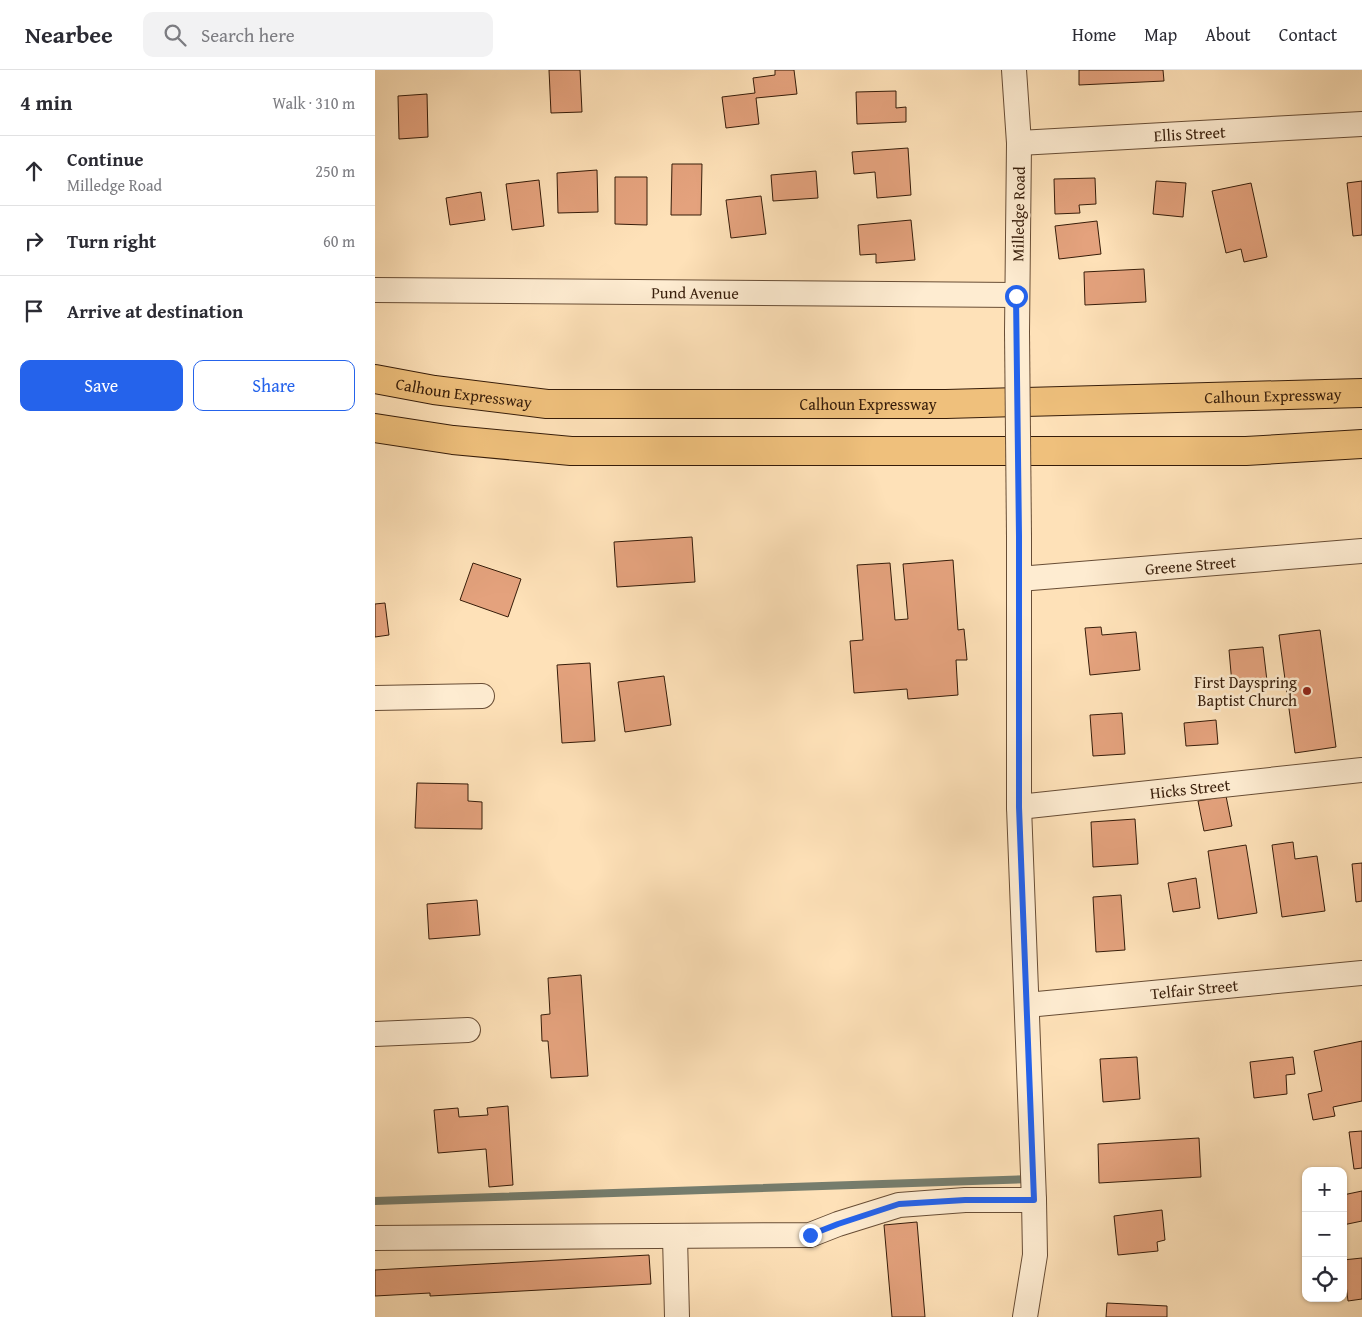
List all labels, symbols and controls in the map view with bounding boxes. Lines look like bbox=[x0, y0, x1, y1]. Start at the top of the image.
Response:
search box bbox=[143, 12, 493, 57]
text: Nearbee bbox=[25, 17, 113, 52]
icon: search bbox=[161, 21, 189, 49]
text: Search here bbox=[201, 21, 295, 49]
text: Home bbox=[1072, 21, 1116, 48]
text: Map bbox=[1144, 21, 1177, 48]
text: About bbox=[1205, 21, 1251, 48]
text: Contact bbox=[1279, 21, 1337, 48]
text: 4 min bbox=[20, 87, 72, 118]
text: Walk · 310 m bbox=[272, 91, 355, 115]
street label: Ellis Street bbox=[1153, 120, 1227, 148]
text: Continue bbox=[67, 145, 144, 173]
icon: ahead bbox=[20, 157, 48, 185]
text: 250 m bbox=[315, 159, 355, 183]
street label: Milledge Road bbox=[1005, 166, 1031, 262]
text: Milledge Road bbox=[67, 173, 162, 197]
icon: right bbox=[20, 227, 48, 255]
text: Turn right bbox=[67, 227, 156, 255]
text: 60 m bbox=[323, 229, 355, 253]
street label: Pund Avenue bbox=[651, 280, 739, 305]
route start bbox=[1005, 285, 1028, 308]
icon: arrive bbox=[20, 297, 48, 325]
text: Arrive at destination bbox=[67, 297, 243, 325]
button: Save bbox=[20, 360, 183, 411]
button: Share bbox=[193, 360, 355, 411]
street label: Calhoun Expressway bbox=[394, 371, 533, 414]
street label: Calhoun Expressway bbox=[1204, 382, 1342, 409]
street label: Calhoun Expressway bbox=[800, 392, 937, 416]
street label: Greene Street bbox=[1144, 549, 1237, 581]
place label: First Dayspring Baptist Church bbox=[1194, 670, 1297, 712]
marker: First Dayspring Baptist Church bbox=[1301, 685, 1313, 697]
street label: Hicks Street bbox=[1149, 772, 1232, 805]
street label: Telfair Street bbox=[1149, 973, 1240, 1005]
map controls bbox=[1302, 1167, 1347, 1302]
button: + bbox=[1302, 1167, 1347, 1212]
button: − bbox=[1302, 1212, 1347, 1257]
route end bbox=[799, 1224, 822, 1247]
button: locate bbox=[1302, 1257, 1347, 1302]

